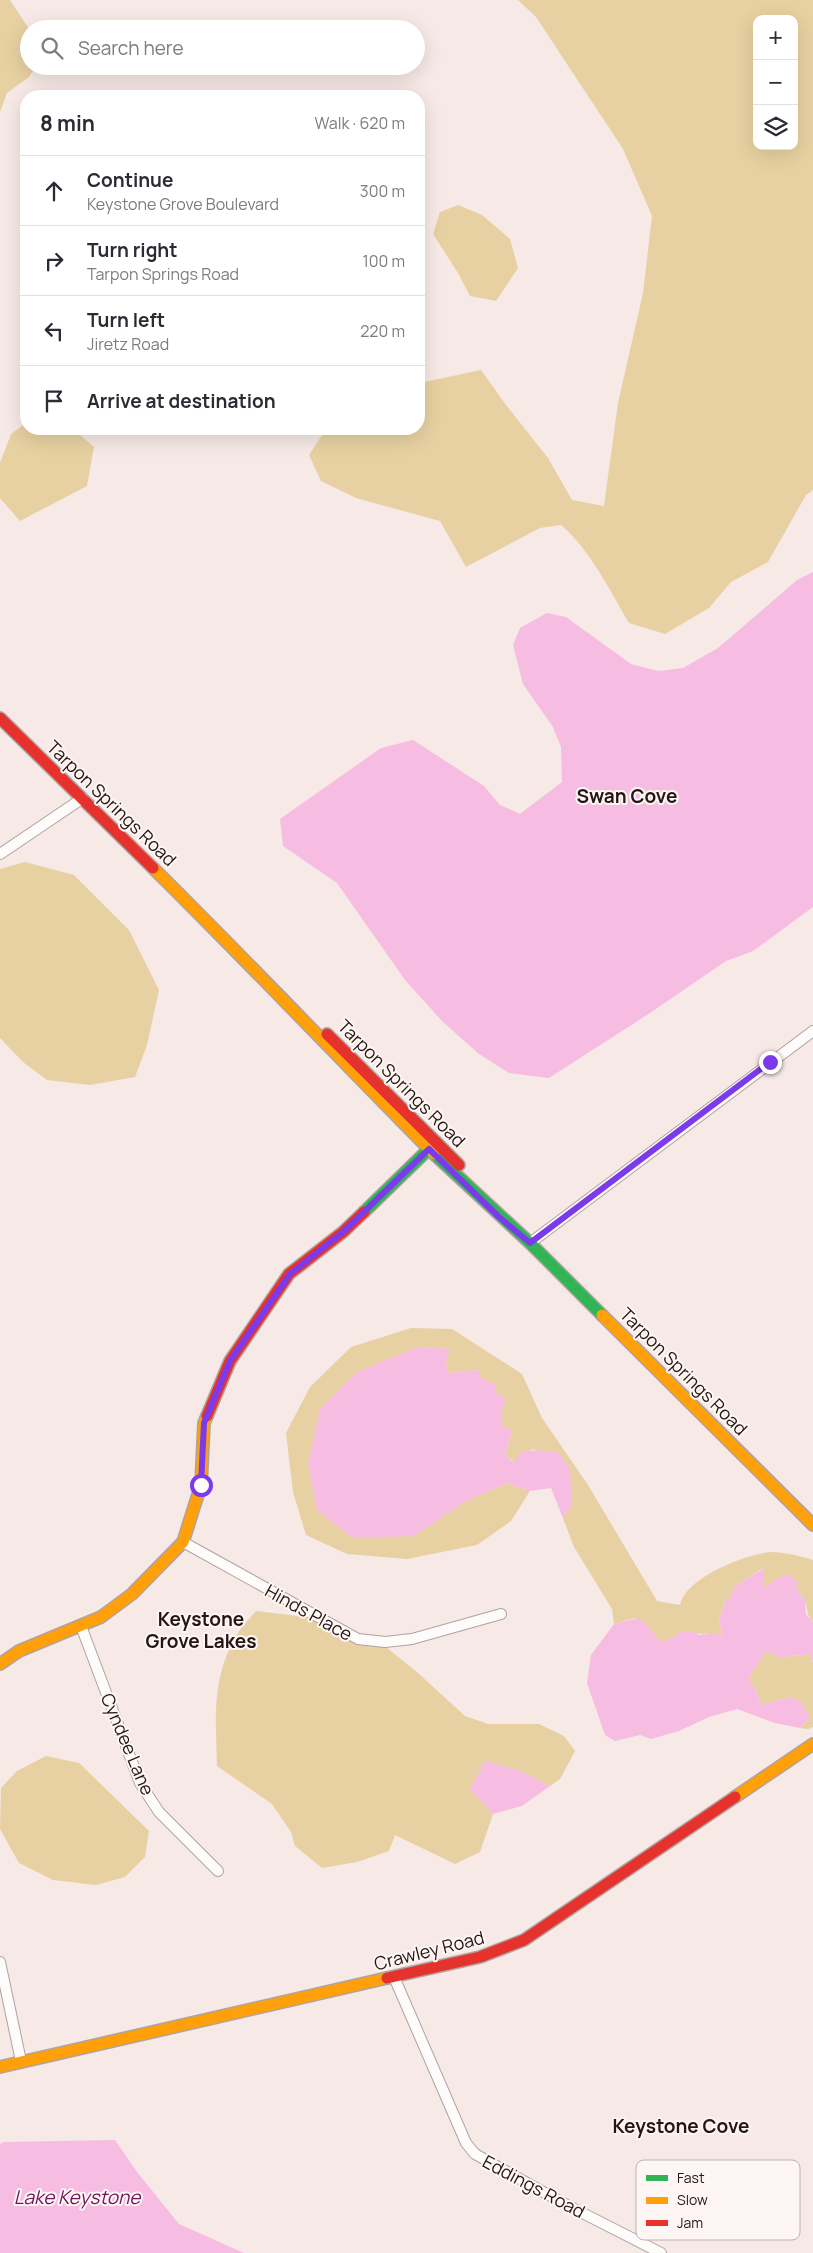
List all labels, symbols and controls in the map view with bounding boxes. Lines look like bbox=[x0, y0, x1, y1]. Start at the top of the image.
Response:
map controls bbox=[753, 15, 798, 150]
button: + bbox=[753, 15, 798, 60]
search box bbox=[20, 20, 425, 75]
icon: search bbox=[38, 34, 66, 62]
text: Search here bbox=[78, 35, 184, 61]
button: − bbox=[753, 60, 798, 105]
button: layers bbox=[753, 105, 798, 150]
text: 8 min bbox=[40, 109, 95, 137]
text: Walk · 620 m bbox=[315, 112, 405, 134]
text: Continue bbox=[87, 167, 173, 193]
icon: ahead bbox=[40, 177, 68, 205]
text: 300 m bbox=[360, 180, 405, 202]
text: Keystone Grove Boulevard bbox=[87, 193, 279, 215]
text: Turn right bbox=[87, 237, 177, 263]
icon: right bbox=[40, 247, 68, 275]
text: 100 m bbox=[362, 250, 405, 272]
text: Tarpon Springs Road bbox=[87, 263, 239, 285]
text: Turn left bbox=[87, 307, 165, 333]
icon: left bbox=[40, 317, 68, 345]
text: 220 m bbox=[360, 320, 405, 342]
text: Jiretz Road bbox=[87, 333, 169, 355]
icon: arrive bbox=[40, 387, 68, 415]
text: Arrive at destination bbox=[87, 388, 276, 414]
street label: Tarpon Springs Road bbox=[42, 735, 182, 871]
district label: Swan Cove bbox=[577, 783, 677, 809]
street label: Tarpon Springs Road bbox=[333, 1014, 471, 1152]
route end bbox=[759, 1051, 782, 1074]
street label: Tarpon Springs Road bbox=[615, 1302, 753, 1440]
route start bbox=[190, 1474, 213, 1497]
street label: Hinds Place bbox=[261, 1578, 357, 1646]
district label: Keystone Grove Lakes bbox=[146, 1606, 256, 1654]
street label: Cyndee Lane bbox=[96, 1689, 160, 1799]
street label: Crawley Road bbox=[371, 1925, 487, 1975]
district label: Keystone Cove bbox=[612, 2113, 750, 2139]
street label: Eddings Road bbox=[479, 2149, 589, 2223]
legend bbox=[636, 2160, 800, 2240]
text: Fast bbox=[677, 2168, 705, 2187]
water label: Lake Keystone bbox=[14, 2184, 142, 2210]
text: Slow bbox=[677, 2190, 708, 2209]
text: Jam bbox=[677, 2213, 703, 2232]

